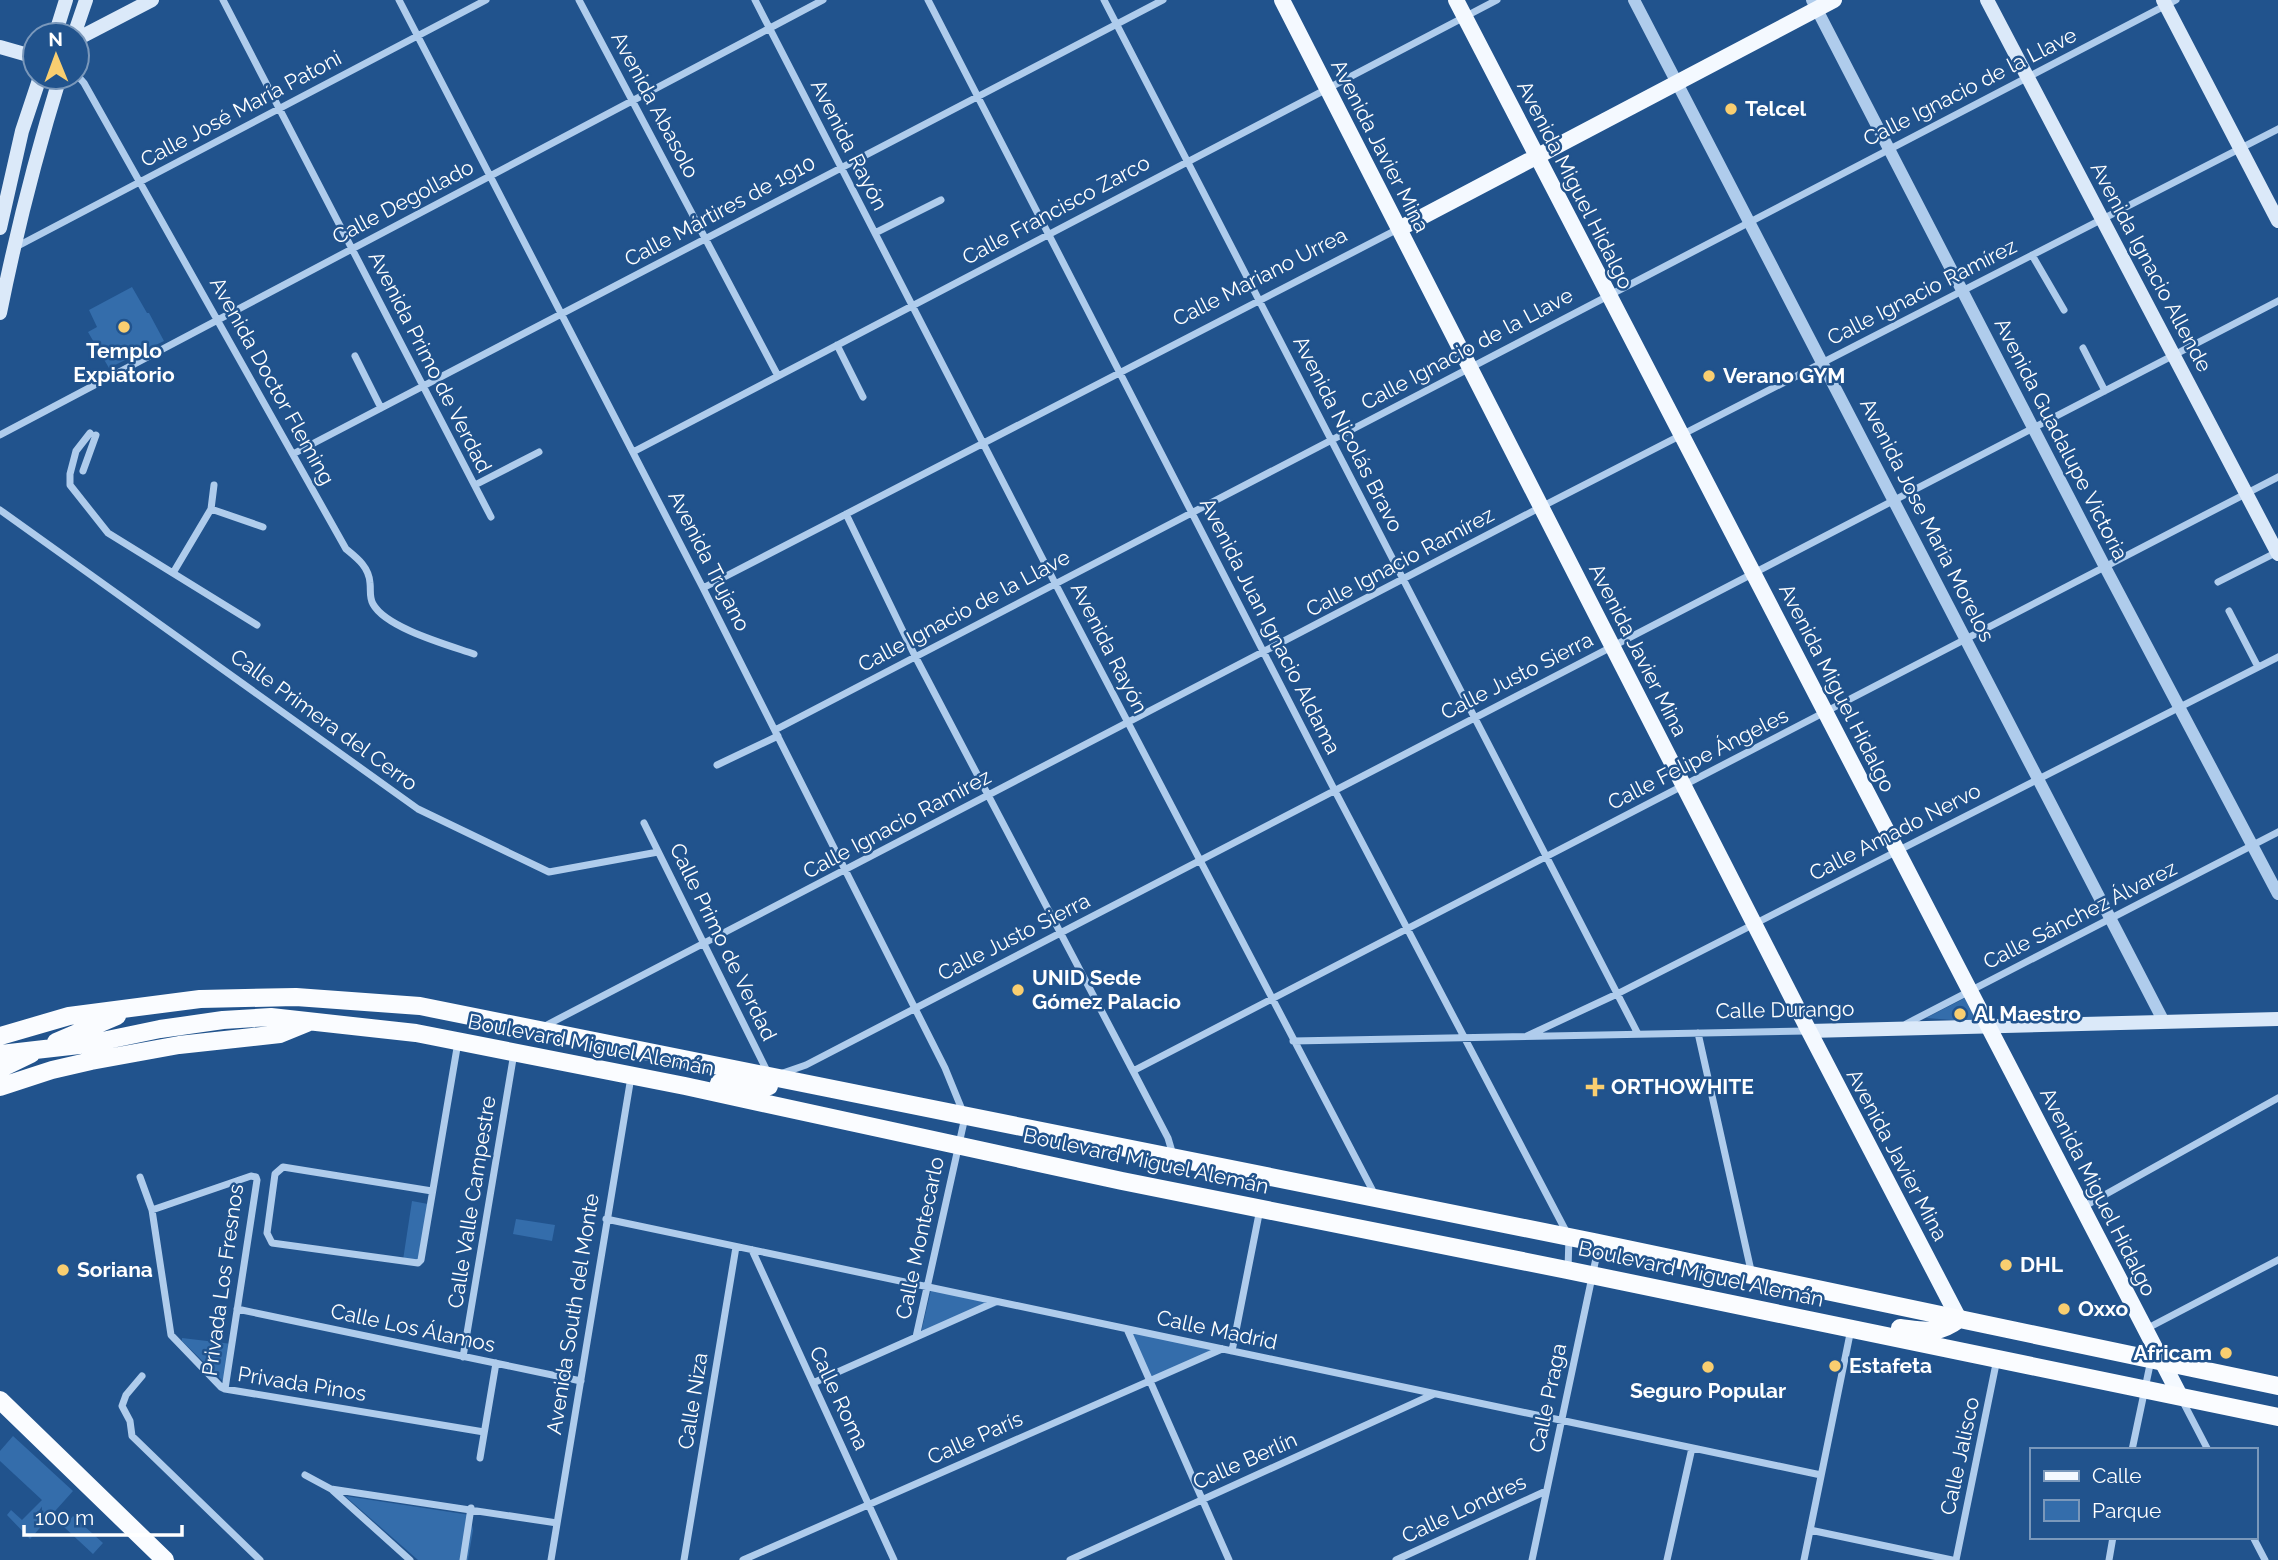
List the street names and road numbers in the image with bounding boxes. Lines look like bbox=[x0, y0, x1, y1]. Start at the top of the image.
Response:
street label: Calle Ignacio de la Llave bbox=[1859, 22, 2081, 151]
street label: Avenida Abasolo bbox=[606, 27, 705, 182]
street label: Calle José María Patoni bbox=[136, 45, 345, 172]
street label: Avenida Javier Mina bbox=[1326, 55, 1435, 236]
street label: Avenida Rayón bbox=[806, 75, 893, 214]
street label: Avenida Miguel Hidalgo bbox=[1512, 76, 1639, 293]
street label: Calle Mártires de 1910 bbox=[620, 150, 819, 271]
street label: Calle Francisco Zarco bbox=[958, 150, 1154, 270]
street label: Calle Degollado bbox=[328, 154, 478, 249]
street label: Avenida Ignacio Allende bbox=[2085, 158, 2217, 376]
street label: Calle Mariano Urrea bbox=[1169, 222, 1351, 331]
street label: Calle Ignacio Ramírez bbox=[1823, 233, 2021, 350]
street label: Avenida Primo de Verdad bbox=[364, 247, 497, 477]
street label: Avenida Doctor Fleming bbox=[205, 273, 340, 489]
street label: Calle Ignacio de la Llave bbox=[1357, 282, 1577, 415]
street label: Avenida Guadalupe Victoria bbox=[1989, 314, 2133, 564]
street label: Avenida Nicolás Bravo bbox=[1288, 332, 1409, 536]
street label: Avenida Jose Maria Morelos bbox=[1855, 394, 2000, 646]
street label: Avenida Trujano bbox=[663, 486, 756, 635]
street label: Avenida Juan Ignacio Aldama bbox=[1195, 493, 1346, 758]
street label: Calle Ignacio Ramírez bbox=[1302, 501, 1498, 622]
street label: Calle Ignacio de la Llave bbox=[854, 544, 1074, 677]
street label: Avenida Javier Mina bbox=[1584, 559, 1693, 740]
street label: Avenida Rayón bbox=[1066, 578, 1153, 717]
street label: Avenida Miguel Hidalgo bbox=[1774, 579, 1901, 796]
street label: Calle Justo Sierra bbox=[1436, 626, 1597, 725]
street label: Calle Primera del Cerro bbox=[226, 643, 423, 796]
street label: Calle Felipe Ángeles bbox=[1603, 702, 1792, 815]
street label: Calle Ignacio Ramírez bbox=[799, 763, 995, 884]
street label: Calle Amado Nervo bbox=[1805, 777, 1985, 886]
street label: Calle Primo de Verdad bbox=[665, 839, 782, 1045]
street label: Calle Sánchez Álvarez bbox=[1979, 855, 2181, 974]
street label: Calle Justo Sierra bbox=[933, 887, 1094, 986]
street label: Calle Durango bbox=[1715, 996, 1855, 1023]
street label: Boulevard Miguel Alemán bbox=[466, 1008, 716, 1081]
street label: Avenida Javier Mina bbox=[1842, 1065, 1953, 1245]
street label: Avenida Miguel Hidalgo bbox=[2035, 1083, 2162, 1300]
street label: Calle Valle Campestre bbox=[442, 1094, 501, 1310]
street label: Boulevard Miguel Alemán bbox=[1021, 1122, 1271, 1199]
street label: Calle Montecarlo bbox=[890, 1154, 949, 1321]
street label: Privada Los Fresnos bbox=[197, 1183, 248, 1377]
street label: Avenida South del Monte bbox=[541, 1192, 604, 1436]
street label: Boulevard Miguel Alemán bbox=[1576, 1235, 1826, 1312]
street label: Calle Los Álamos bbox=[329, 1298, 498, 1357]
street label: Calle Madrid bbox=[1154, 1305, 1280, 1355]
street label: Calle Praga bbox=[1524, 1341, 1571, 1455]
street label: Calle Roma bbox=[805, 1342, 874, 1454]
street label: Calle Niza bbox=[673, 1351, 712, 1451]
street label: Privada Pinos bbox=[236, 1361, 368, 1406]
street label: Calle Jalisco bbox=[1935, 1395, 1984, 1517]
street label: Calle París bbox=[923, 1405, 1026, 1470]
street label: Calle Berlín bbox=[1189, 1427, 1301, 1495]
street label: Calle Londres bbox=[1398, 1469, 1530, 1548]

